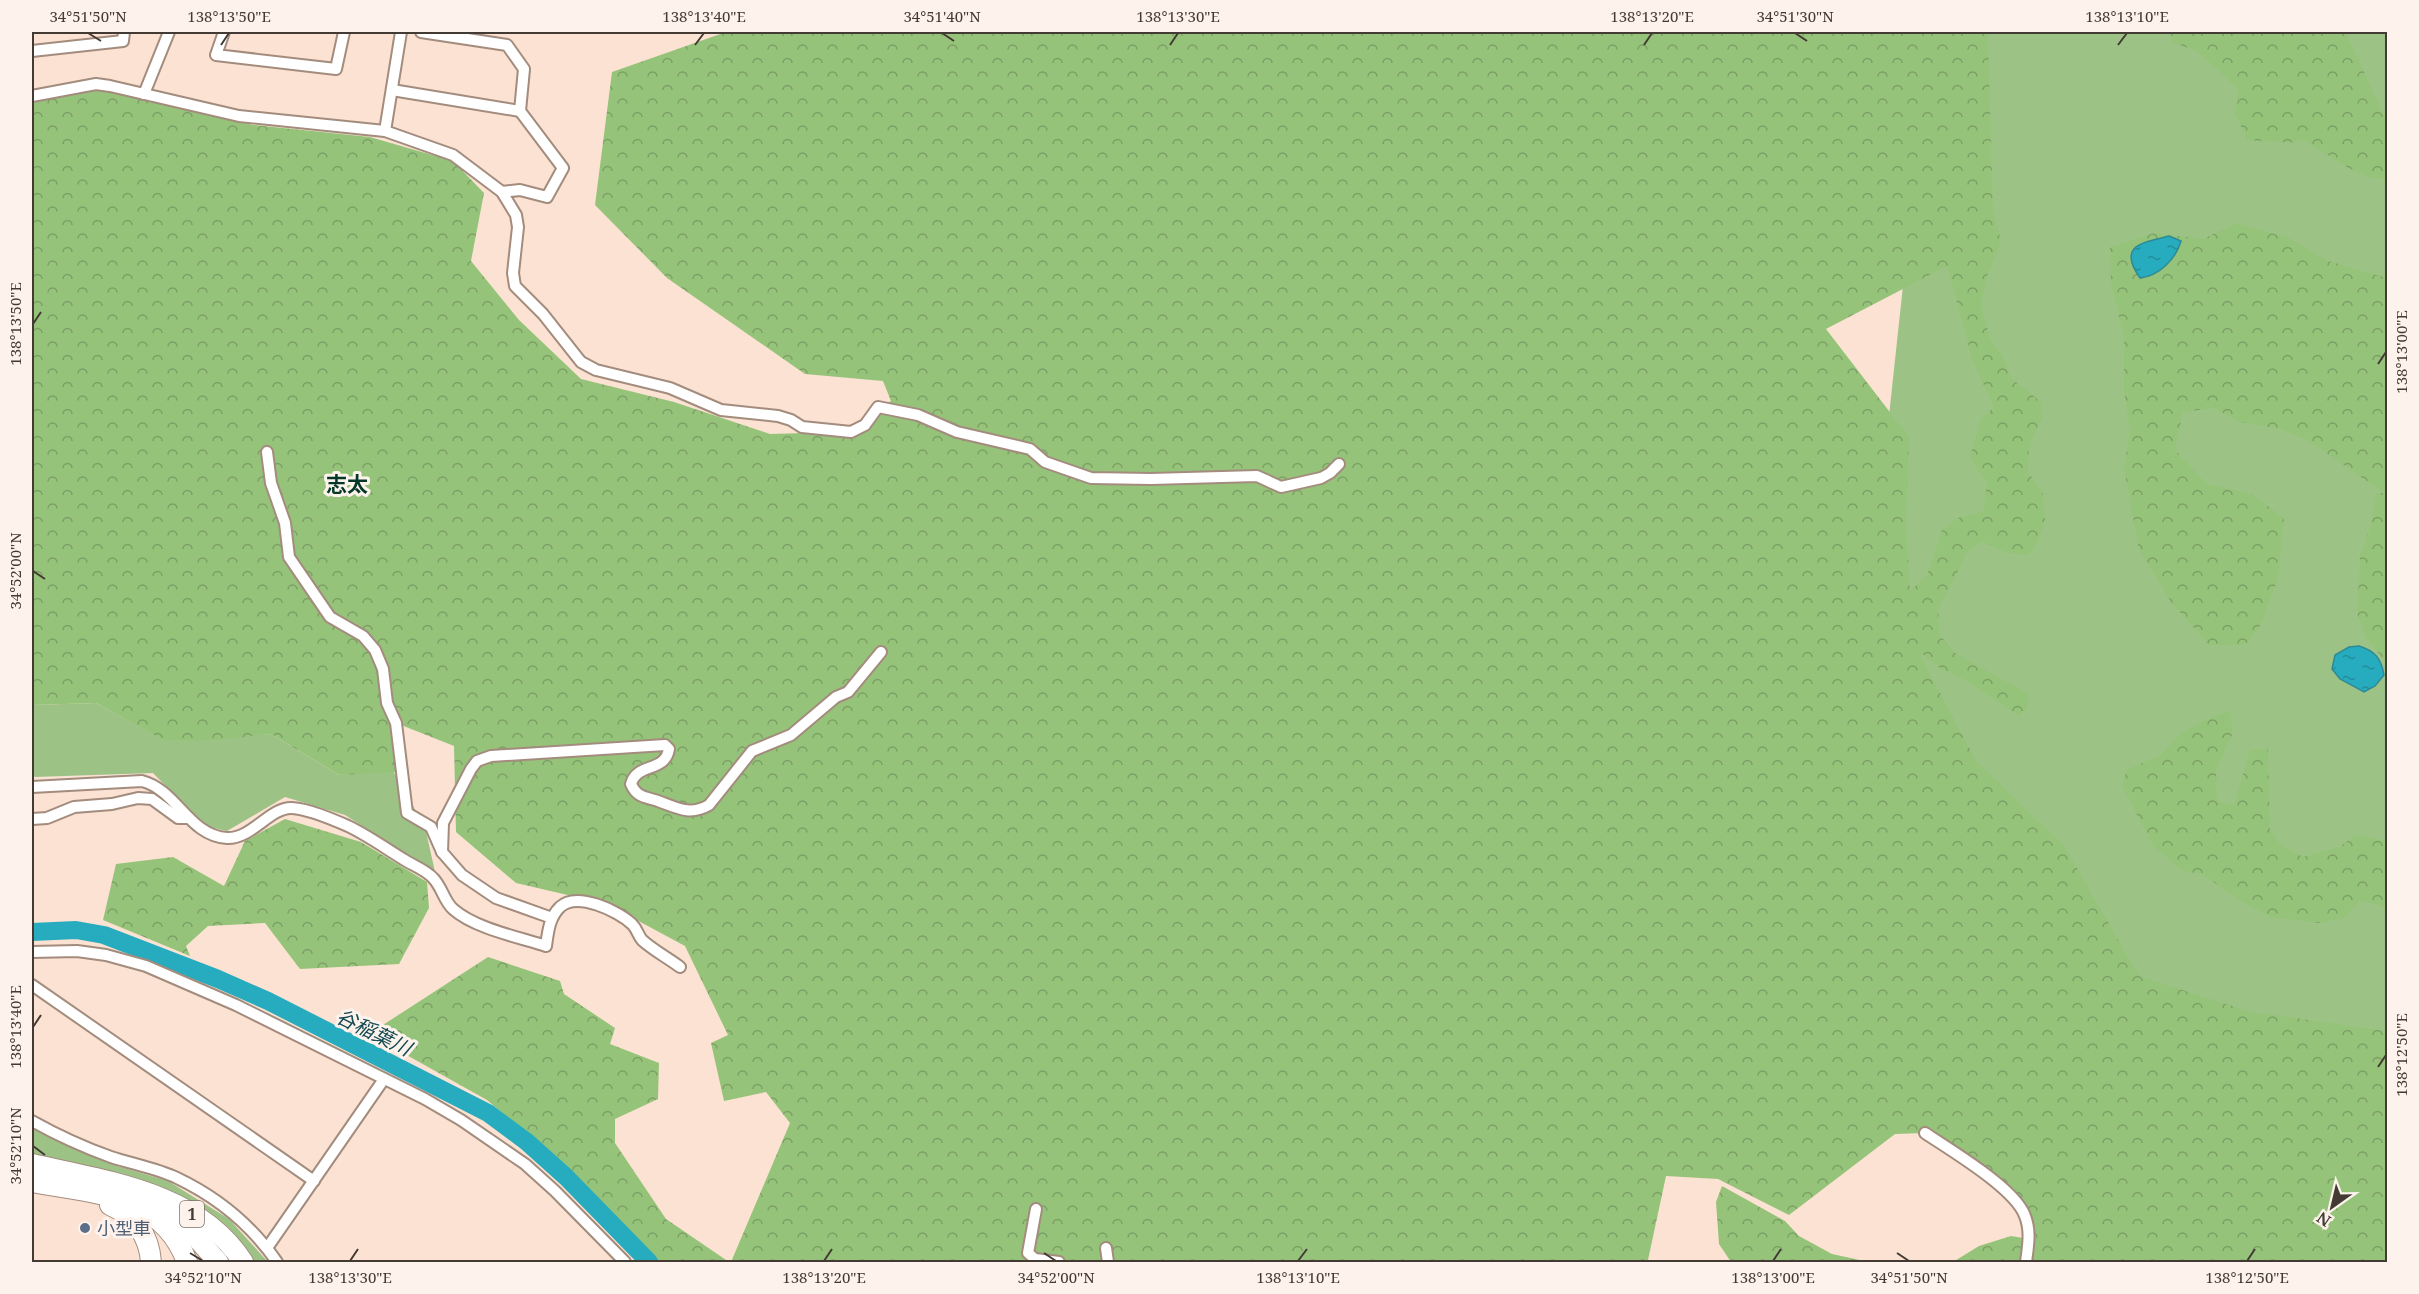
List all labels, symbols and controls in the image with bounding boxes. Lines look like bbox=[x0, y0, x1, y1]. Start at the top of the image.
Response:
text: 34°51'50"N bbox=[49, 6, 127, 26]
text: 138°13'50"E bbox=[187, 6, 271, 26]
text: 138°13'40"E bbox=[662, 6, 746, 26]
text: 34°51'40"N bbox=[903, 6, 981, 26]
text: 138°13'30"E bbox=[1136, 6, 1220, 26]
text: 138°13'20"E bbox=[1610, 6, 1694, 26]
text: 34°51'30"N bbox=[1756, 6, 1834, 26]
text: 138°13'10"E bbox=[2085, 6, 2169, 26]
text: 138°13'50"E bbox=[5, 282, 25, 366]
text: 138°13'00"E bbox=[2391, 310, 2411, 394]
district label: 志太 bbox=[326, 470, 368, 498]
text: 34°52'00"N bbox=[5, 532, 25, 610]
text: 138°13'40"E bbox=[5, 985, 25, 1069]
water label: 谷稲葉川 bbox=[332, 1002, 418, 1063]
text: 138°12'50"E bbox=[2391, 1013, 2411, 1097]
text: 34°52'10"N bbox=[5, 1107, 25, 1185]
north arrow bbox=[2302, 1177, 2362, 1237]
road number: 1 bbox=[180, 1201, 204, 1227]
text: N bbox=[2312, 1207, 2335, 1232]
place label: 小型車 bbox=[97, 1216, 151, 1240]
marker: 小型車 bbox=[78, 1221, 92, 1235]
text: 34°52'10"N bbox=[164, 1267, 242, 1287]
text: 138°13'30"E bbox=[308, 1267, 392, 1287]
text: 138°13'20"E bbox=[782, 1267, 866, 1287]
text: 34°52'00"N bbox=[1017, 1267, 1095, 1287]
text: 138°13'10"E bbox=[1256, 1267, 1340, 1287]
text: 138°13'00"E bbox=[1731, 1267, 1815, 1287]
text: 34°51'50"N bbox=[1870, 1267, 1948, 1287]
text: 138°12'50"E bbox=[2205, 1267, 2289, 1287]

